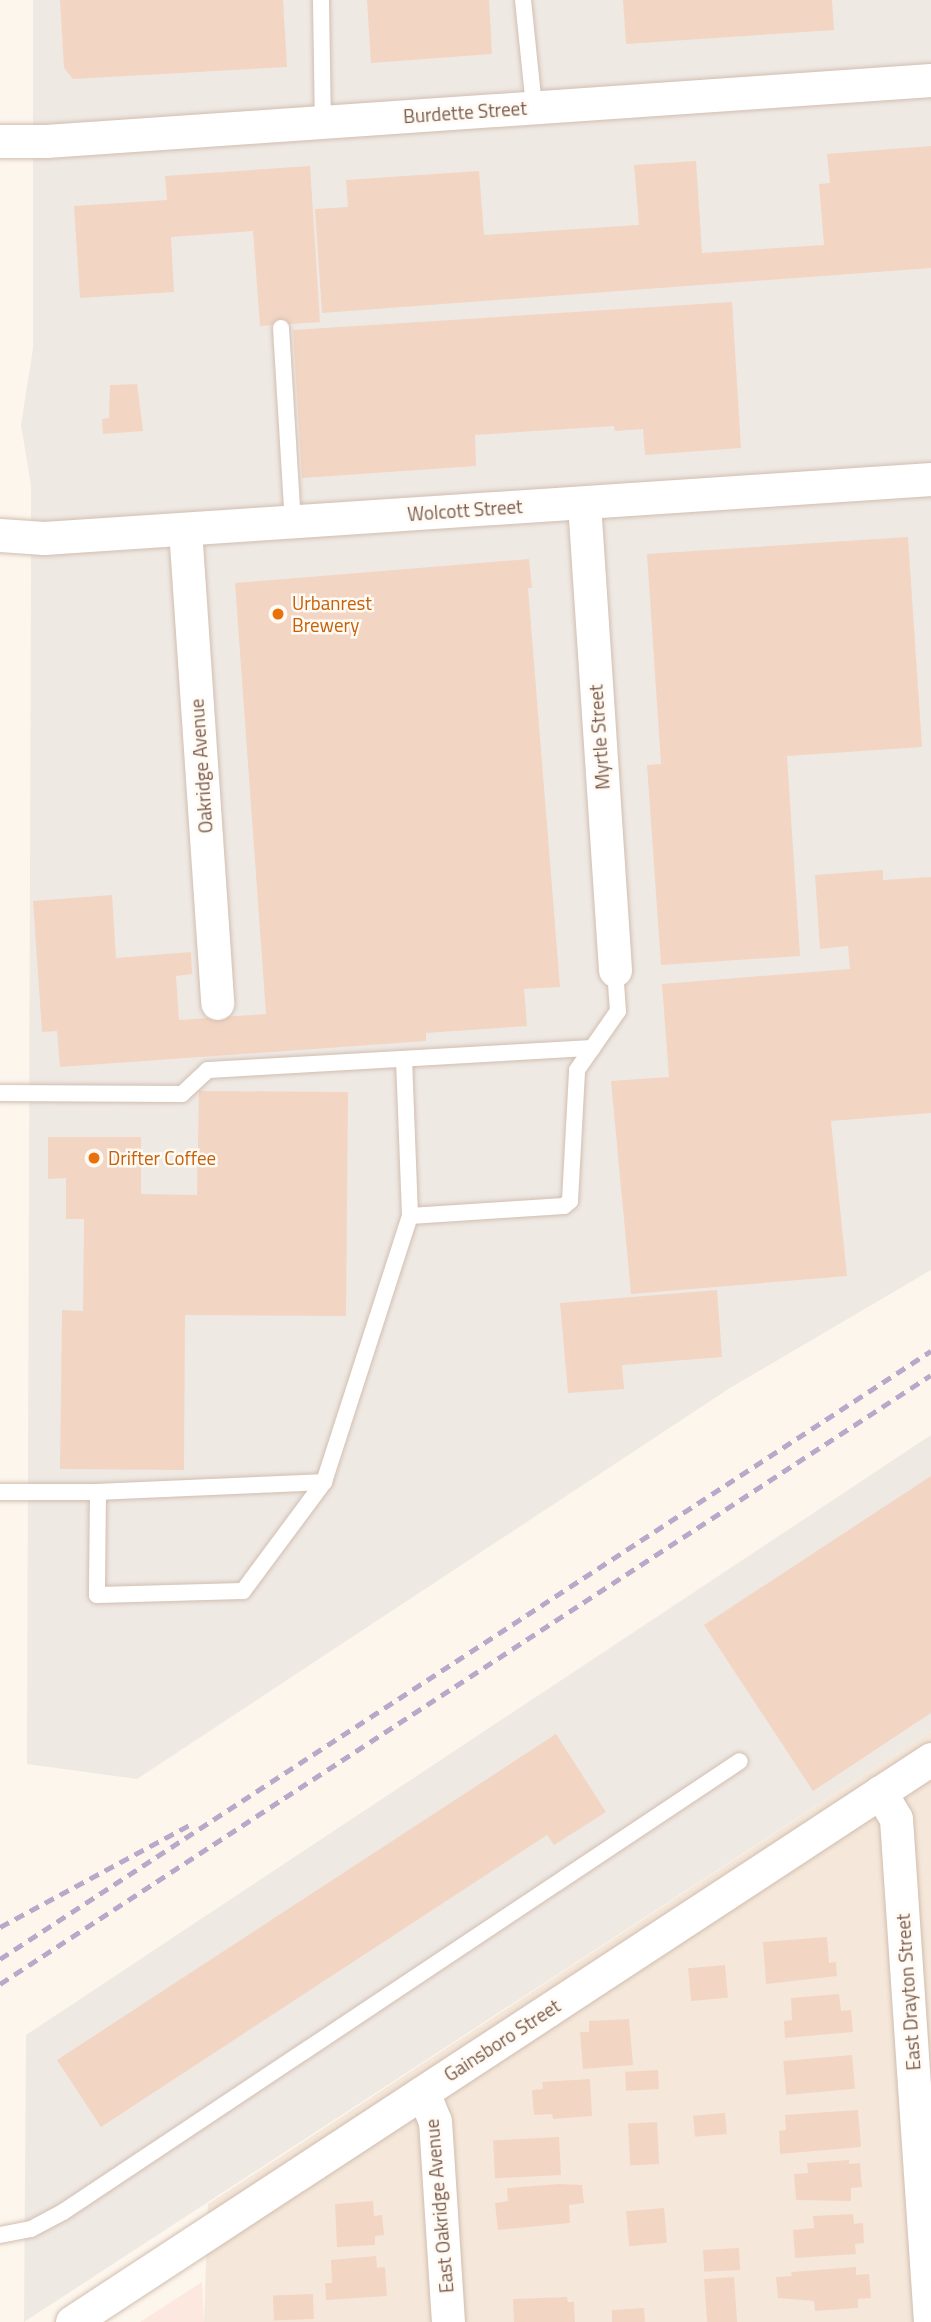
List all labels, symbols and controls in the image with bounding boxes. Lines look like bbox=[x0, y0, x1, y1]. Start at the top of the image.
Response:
street label: Burdette Street bbox=[402, 96, 528, 128]
street label: Wolcott Street bbox=[407, 495, 523, 525]
place label: Urbanrest Brewery bbox=[292, 592, 372, 636]
marker: Urbanrest Brewery bbox=[270, 606, 286, 622]
street label: Myrtle Street bbox=[584, 684, 614, 790]
street label: Oakridge Avenue bbox=[185, 698, 217, 834]
place label: Drifter Coffee bbox=[108, 1147, 216, 1169]
marker: Drifter Coffee bbox=[86, 1150, 102, 1166]
street label: East Drayton Street bbox=[891, 1913, 925, 2071]
street label: Gainsboro Street bbox=[440, 1994, 564, 2086]
street label: East Oakridge Avenue bbox=[420, 2118, 458, 2294]

